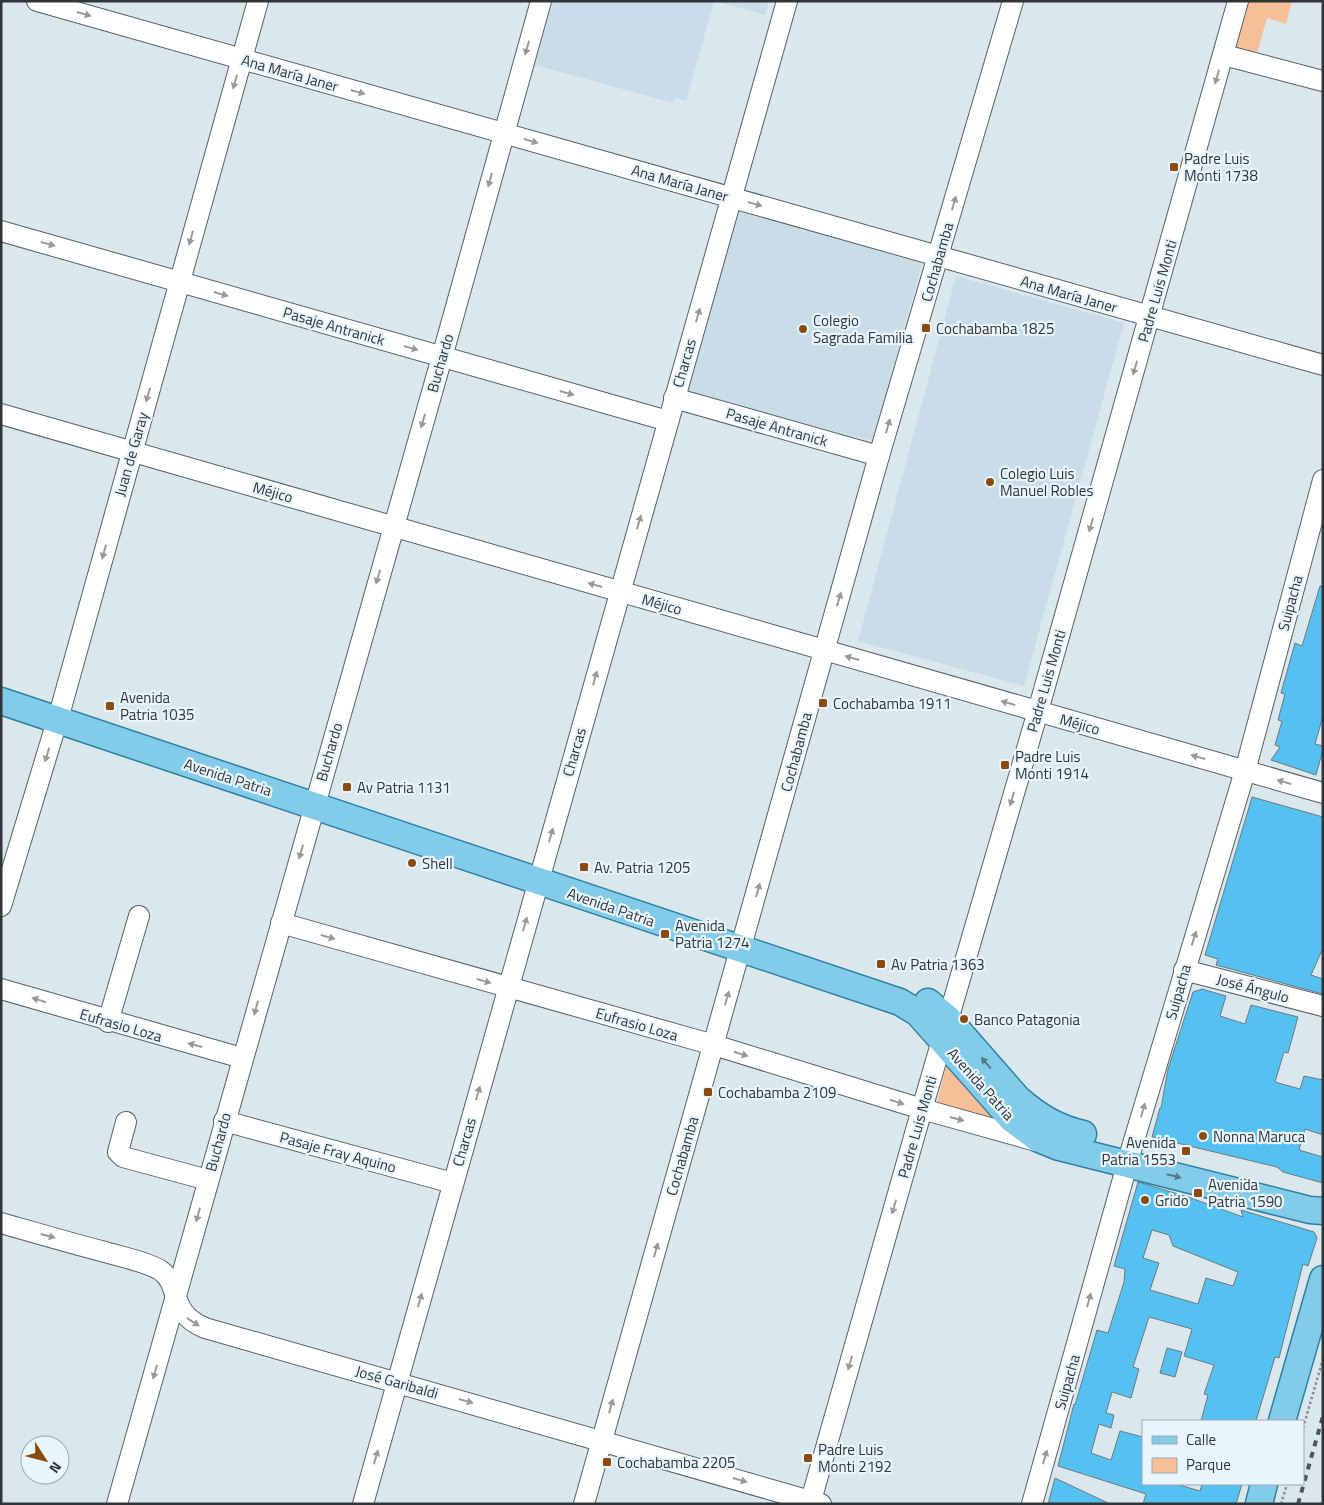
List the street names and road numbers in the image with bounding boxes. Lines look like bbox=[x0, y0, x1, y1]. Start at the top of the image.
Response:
street label: Ana María Janer bbox=[239, 48, 341, 98]
street label: Ana María Janer bbox=[629, 158, 731, 208]
street label: Cochabamba bbox=[915, 219, 959, 304]
street label: Padre Luis Monti bbox=[1131, 237, 1183, 345]
street label: Ana María Janer bbox=[1018, 269, 1120, 319]
street label: Pasaje Antranick bbox=[280, 300, 388, 352]
street label: Buchardo bbox=[421, 331, 459, 395]
street label: Charcas bbox=[666, 336, 702, 390]
street label: Pasaje Antranick bbox=[723, 401, 831, 453]
street label: Juan de Garay bbox=[108, 409, 154, 499]
street label: Méjico bbox=[250, 475, 296, 509]
street label: Suipacha bbox=[1272, 572, 1309, 633]
street label: Méjico bbox=[639, 587, 685, 621]
street label: Padre Luis Monti bbox=[1020, 627, 1072, 735]
street label: Méjico bbox=[1057, 707, 1103, 741]
street label: Cochabamba bbox=[774, 709, 818, 794]
street label: Buchardo bbox=[310, 720, 348, 784]
street label: Charcas bbox=[556, 725, 592, 779]
street label: Avenida Patria bbox=[181, 752, 275, 802]
street label: Avenida Patria bbox=[564, 881, 658, 933]
street label: Suipacha bbox=[1159, 961, 1197, 1023]
street label: José Ángulo bbox=[1214, 967, 1292, 1009]
street label: Eufrasio Loza bbox=[593, 1001, 681, 1047]
street label: Eufrasio Loza bbox=[77, 1002, 165, 1048]
street label: Avenida Patria bbox=[942, 1042, 1020, 1126]
street label: Padre Luis Monti bbox=[891, 1073, 943, 1181]
street label: Buchardo bbox=[199, 1110, 237, 1174]
street label: Cochabamba bbox=[660, 1113, 704, 1198]
street label: Charcas bbox=[446, 1115, 482, 1169]
street label: Pasaje Fray Aquino bbox=[277, 1125, 399, 1179]
street label: Suipacha bbox=[1048, 1351, 1086, 1413]
street label: José Garibaldi bbox=[353, 1359, 441, 1405]

